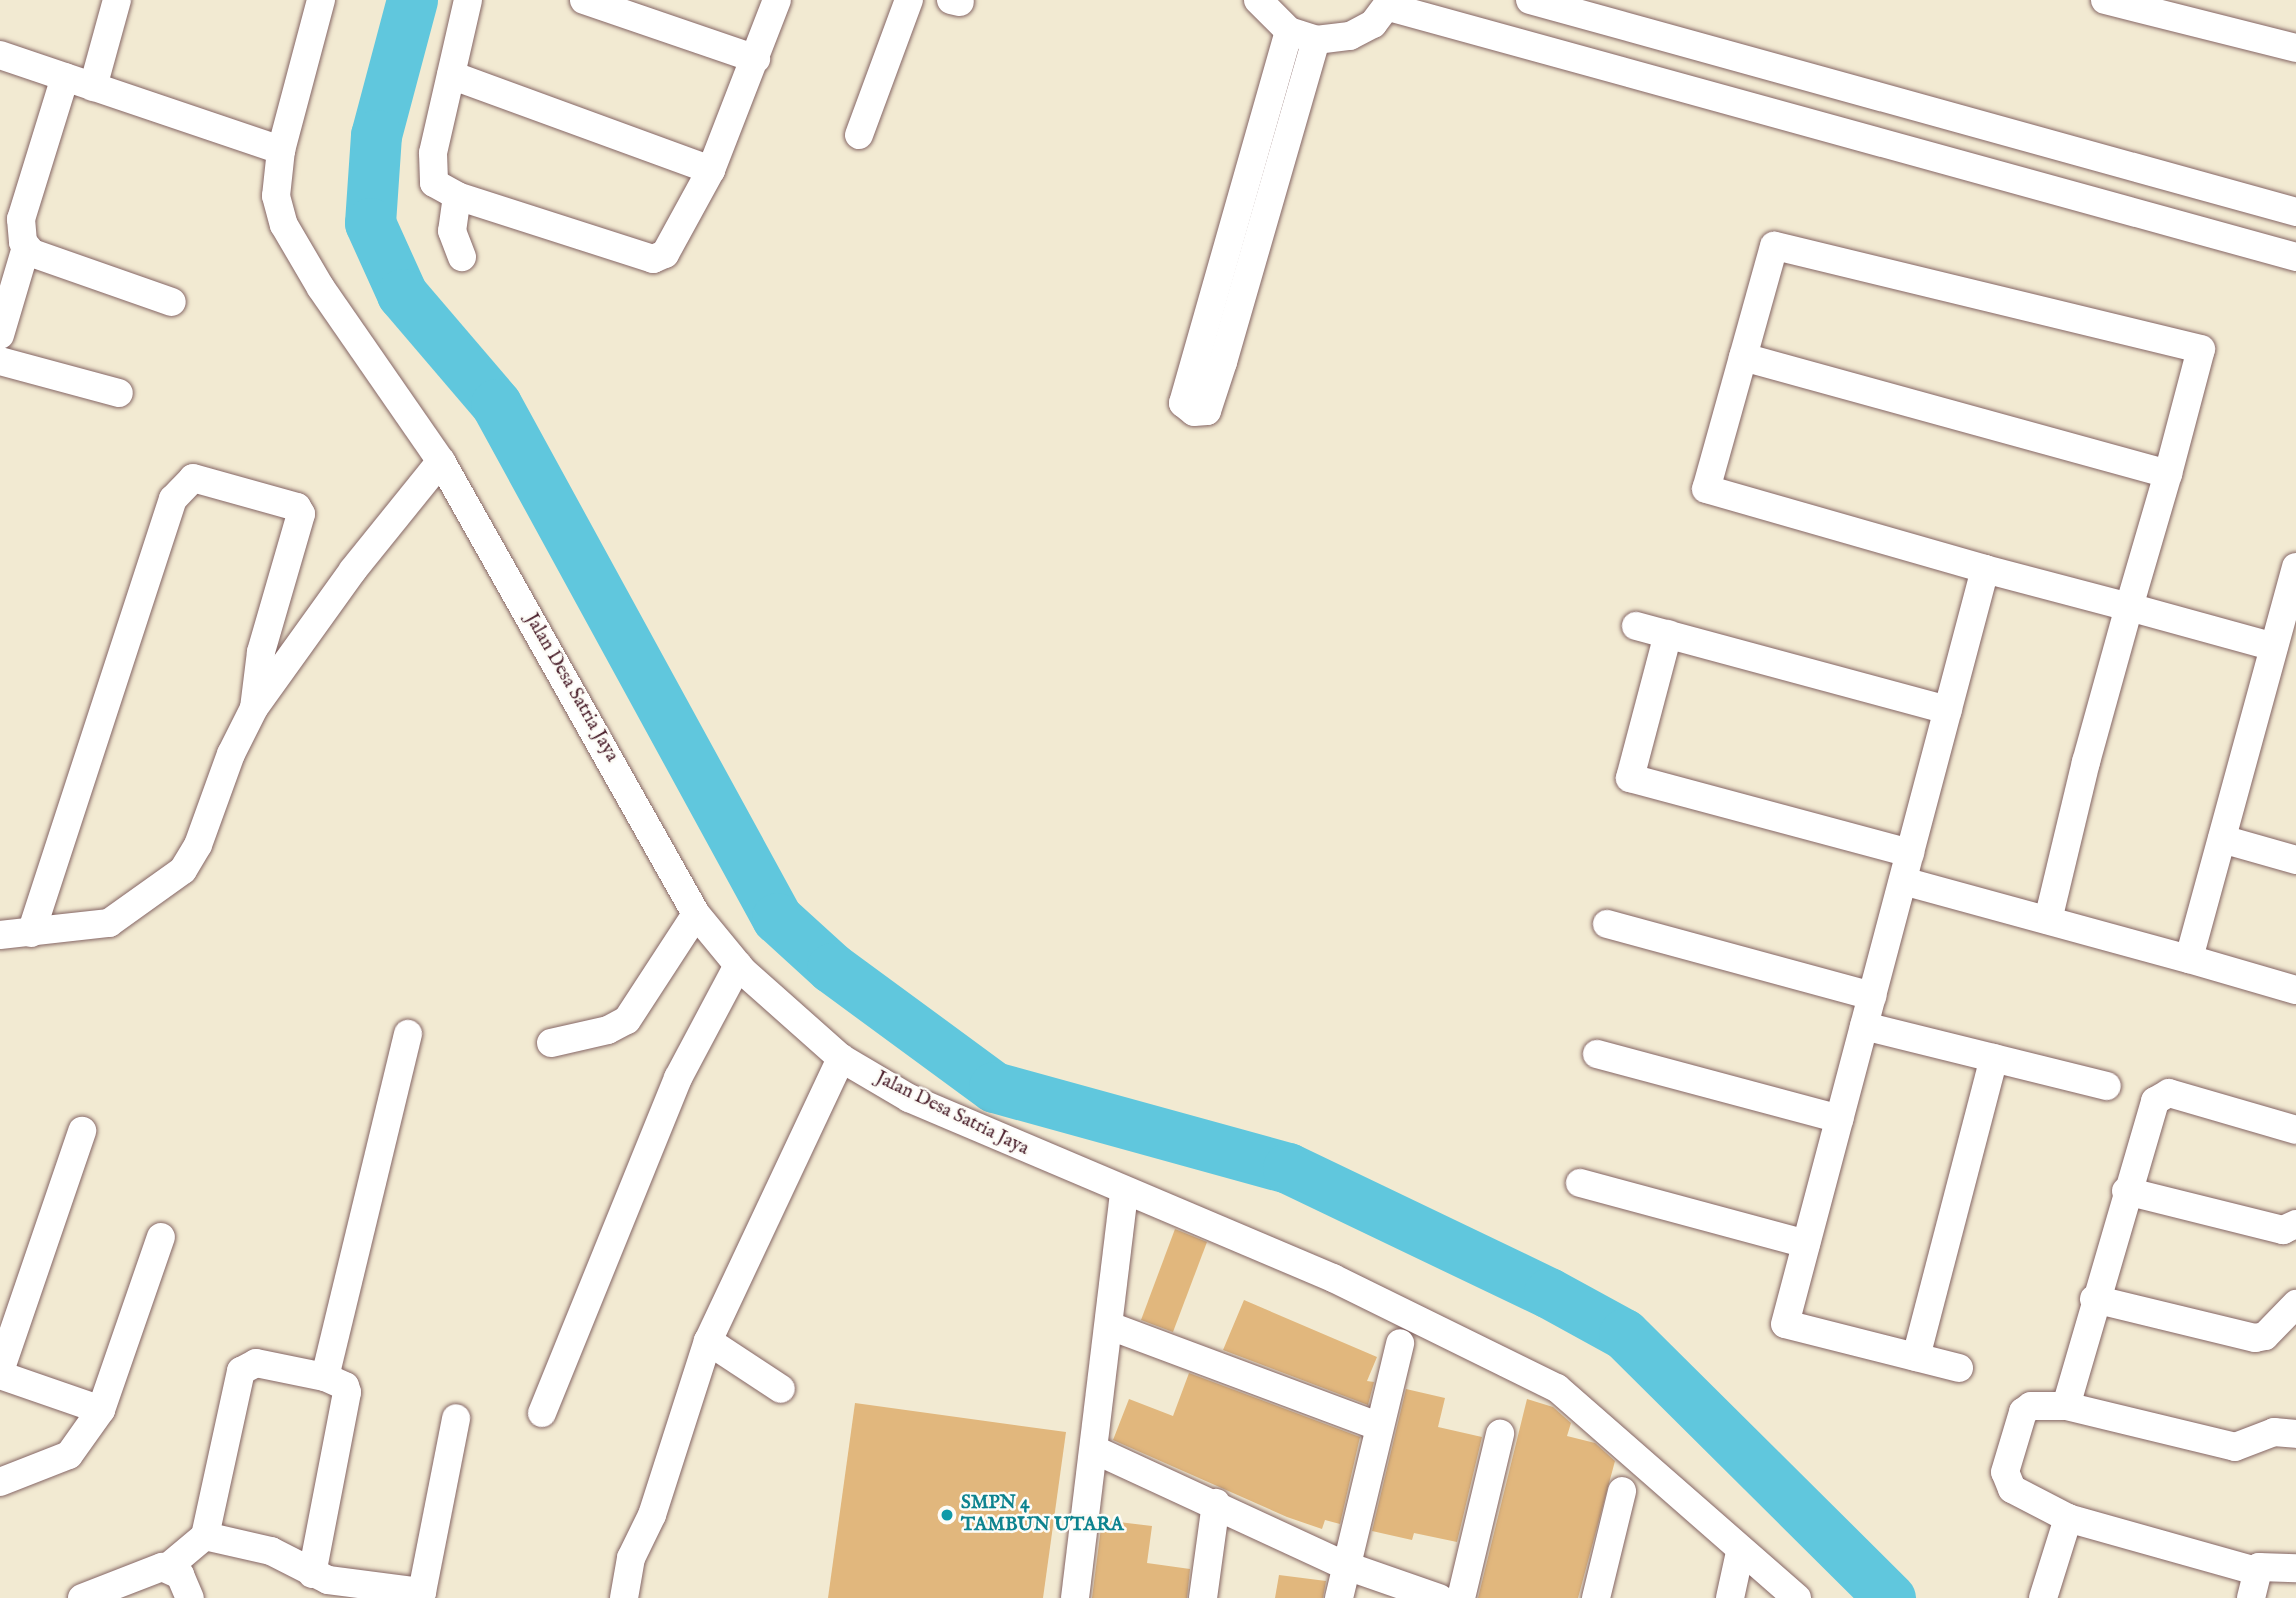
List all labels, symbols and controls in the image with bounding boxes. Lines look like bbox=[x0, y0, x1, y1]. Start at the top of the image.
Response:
street label: Jalan Desa Satria Jaya bbox=[519, 610, 623, 766]
street label: Jalan Desa Satria Jaya bbox=[872, 1067, 1032, 1161]
place label: SMPN 4 TAMBUN UTARA bbox=[961, 1493, 1124, 1537]
marker: SMPN 4 TAMBUN UTARA bbox=[939, 1507, 955, 1523]

